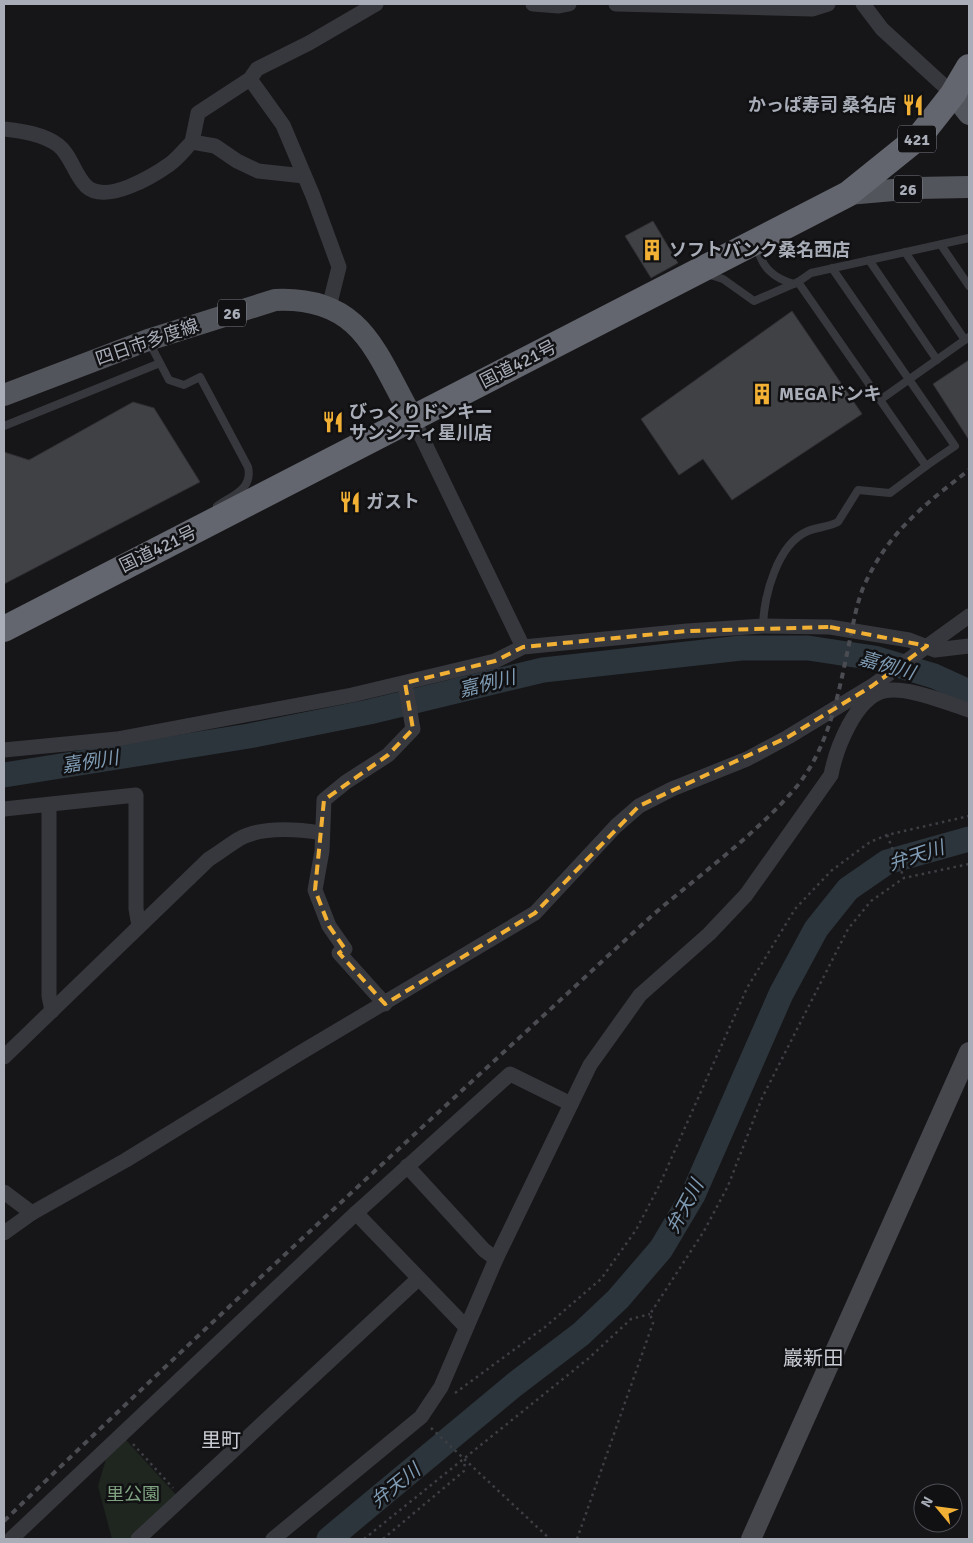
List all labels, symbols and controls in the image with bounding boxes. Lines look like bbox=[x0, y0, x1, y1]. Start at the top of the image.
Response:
restaurant icon: かっぱ寿司 桑名店 bbox=[900, 92, 926, 118]
place label: かっぱ寿司 桑名店 bbox=[748, 94, 896, 116]
road number: 421 bbox=[898, 126, 936, 152]
road number: 26 bbox=[894, 175, 922, 202]
building icon: ソフトバンク桑名西店 bbox=[639, 237, 665, 263]
place label: ソフトバンク桑名西店 bbox=[669, 239, 850, 261]
road number: 26 bbox=[218, 300, 246, 326]
street label: 四日市多度線 bbox=[92, 314, 202, 370]
street label: 国道421号 bbox=[476, 335, 560, 393]
building icon: MEGAドンキ bbox=[749, 381, 775, 407]
place label: MEGAドンキ bbox=[779, 383, 881, 405]
place label: びっくりドンキー サンシティ星川店 bbox=[349, 401, 493, 444]
restaurant icon: びっくりドンキー サンシティ星川店 bbox=[320, 409, 346, 435]
restaurant icon: ガスト bbox=[337, 489, 363, 515]
place label: ガスト bbox=[366, 491, 420, 513]
street label: 国道421号 bbox=[116, 521, 200, 577]
water label: 嘉例川 bbox=[856, 647, 919, 686]
water label: 嘉例川 bbox=[457, 665, 520, 703]
water label: 嘉例川 bbox=[60, 745, 122, 778]
water label: 弁天川 bbox=[885, 835, 949, 876]
water label: 弁天川 bbox=[661, 1174, 710, 1237]
district label: 巖新田 bbox=[783, 1346, 843, 1371]
district label: 里町 bbox=[201, 1428, 241, 1453]
water label: 弁天川 bbox=[366, 1457, 427, 1513]
park label: 里公園 bbox=[106, 1483, 160, 1505]
north arrow bbox=[913, 1483, 963, 1533]
text: N bbox=[917, 1494, 937, 1510]

